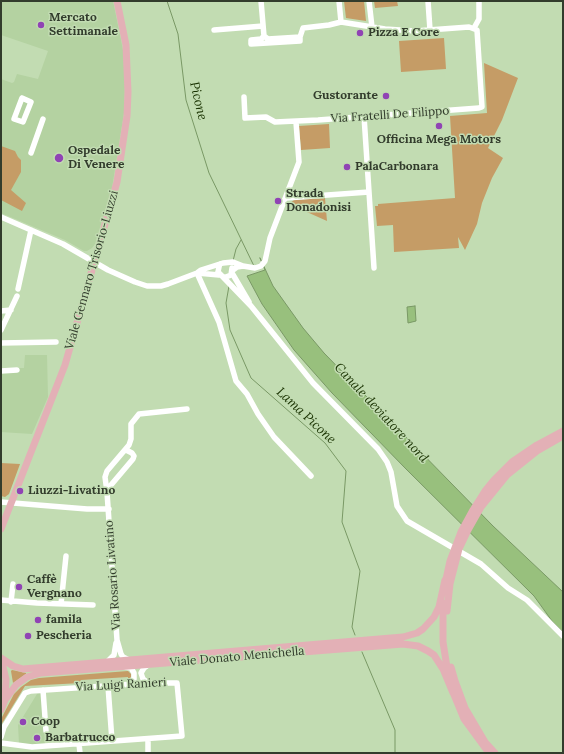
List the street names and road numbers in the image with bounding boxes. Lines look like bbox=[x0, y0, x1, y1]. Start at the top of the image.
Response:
street label: Via Fratelli De Filippo bbox=[330, 104, 450, 126]
street label: Viale Gennaro Trisorio-Liuzzi bbox=[62, 189, 122, 351]
street label: Via Rosario Livatino bbox=[102, 520, 124, 630]
street label: Viale Donato Menichella bbox=[169, 644, 305, 670]
street label: Via Luigi Ranieri bbox=[75, 675, 167, 695]

